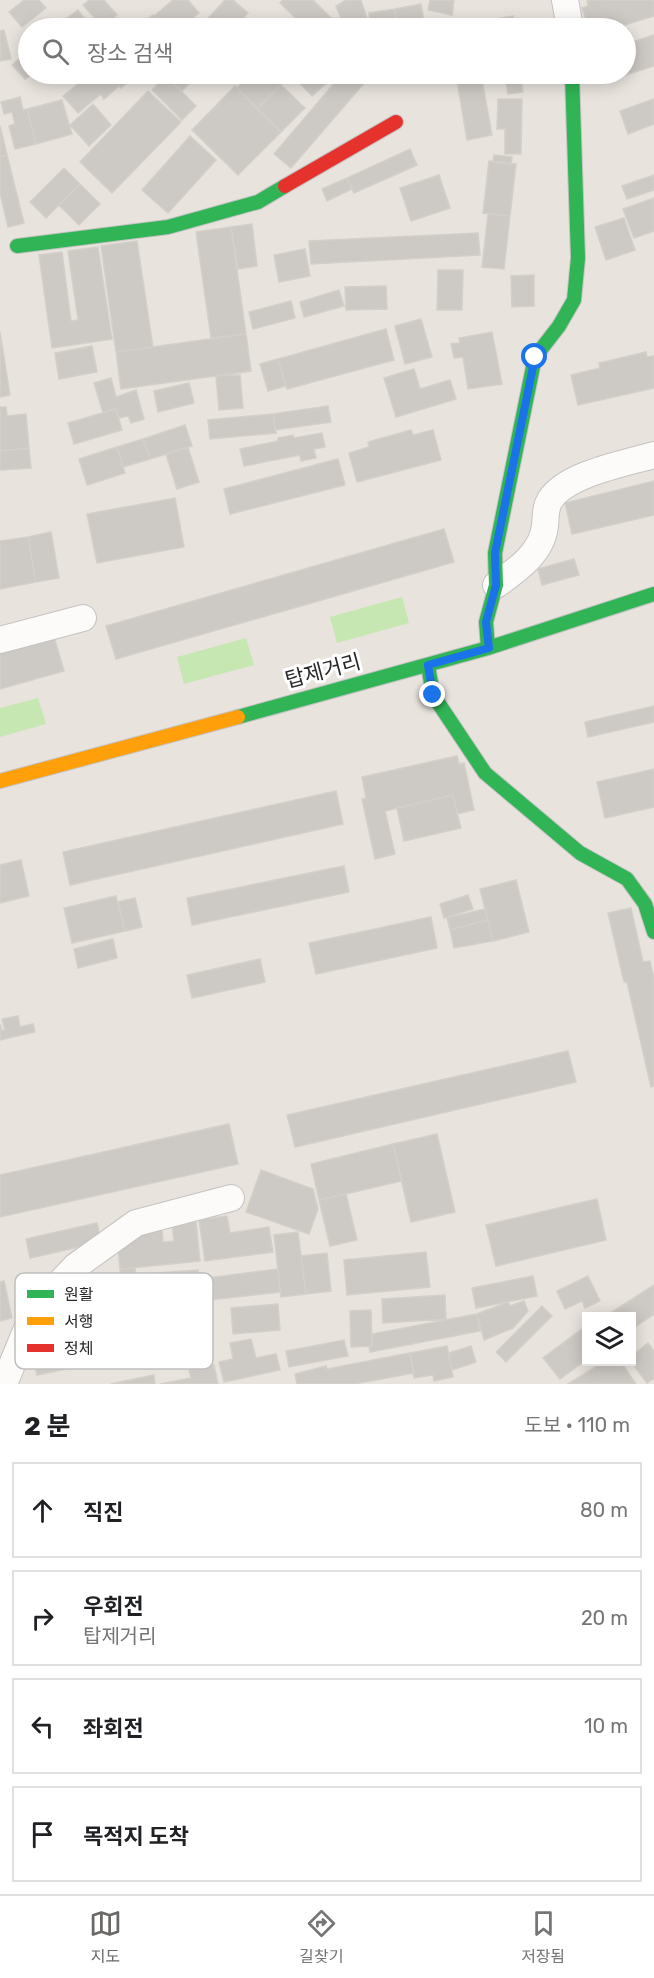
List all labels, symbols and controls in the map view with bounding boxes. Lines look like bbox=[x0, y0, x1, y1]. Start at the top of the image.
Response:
search box bbox=[18, 18, 636, 84]
icon: search bbox=[39, 35, 72, 68]
text: 장소 검색 bbox=[87, 40, 173, 67]
route start bbox=[521, 343, 547, 369]
street label: 탑제거리 bbox=[282, 648, 363, 693]
route end bbox=[419, 681, 445, 707]
legend bbox=[15, 1273, 213, 1369]
text: 원활 bbox=[64, 1285, 94, 1304]
text: 서행 bbox=[64, 1312, 93, 1331]
map controls bbox=[582, 1312, 636, 1366]
button: layers bbox=[582, 1312, 636, 1366]
text: 정체 bbox=[64, 1339, 93, 1358]
text: 2 분 bbox=[24, 1411, 70, 1442]
text: 도보 · 110 m bbox=[524, 1413, 630, 1437]
icon: ahead bbox=[26, 1494, 59, 1527]
text: 80 m bbox=[580, 1498, 628, 1522]
text: 직진 bbox=[83, 1499, 123, 1526]
text: 우회전 bbox=[83, 1593, 144, 1620]
icon: right bbox=[26, 1602, 59, 1635]
text: 20 m bbox=[581, 1606, 628, 1630]
text: 탑제거리 bbox=[83, 1624, 157, 1648]
icon: left bbox=[26, 1710, 59, 1743]
text: 10 m bbox=[584, 1714, 628, 1738]
text: 좌회전 bbox=[83, 1715, 144, 1742]
icon: arrive bbox=[26, 1818, 59, 1851]
text: 목적지 도착 bbox=[83, 1823, 189, 1850]
tab: 지도 bbox=[89, 1907, 122, 1967]
tab: 길찾기 bbox=[299, 1907, 343, 1967]
tab: 저장됨 bbox=[521, 1907, 565, 1967]

